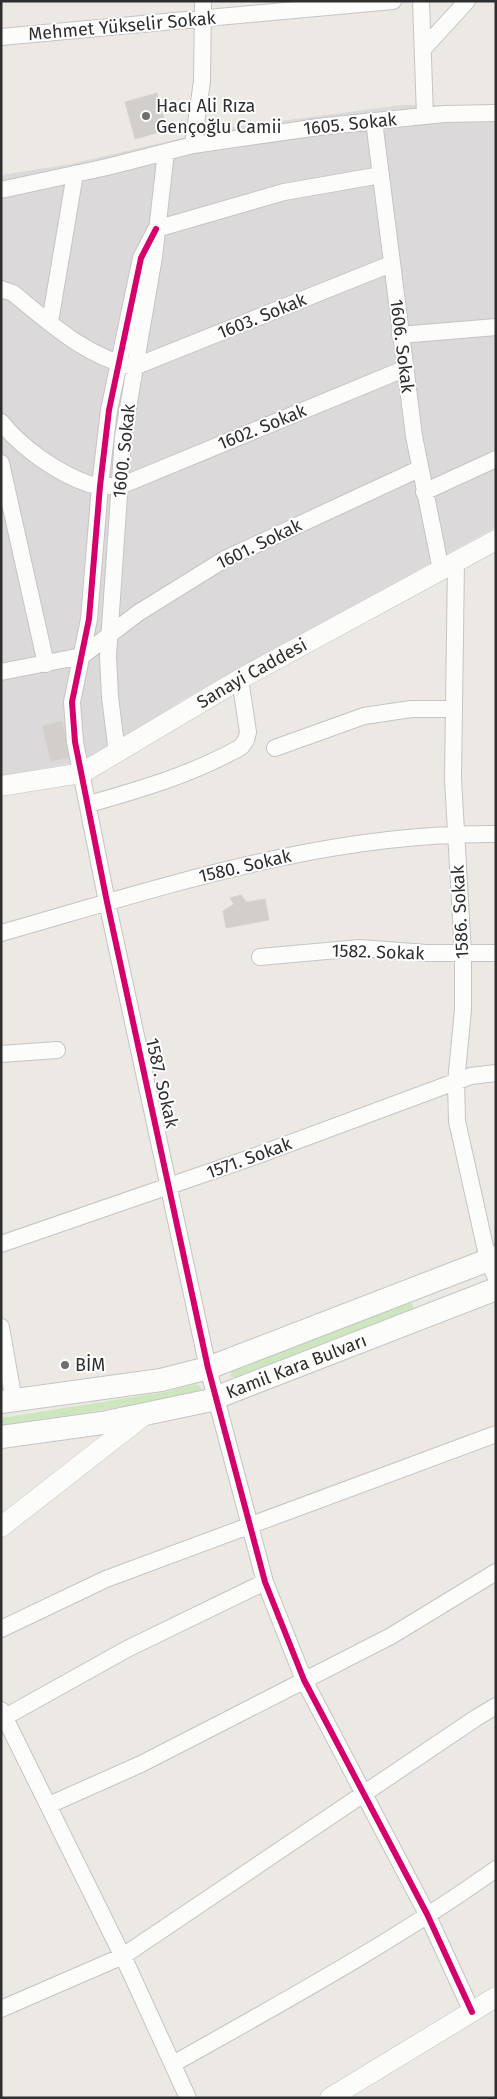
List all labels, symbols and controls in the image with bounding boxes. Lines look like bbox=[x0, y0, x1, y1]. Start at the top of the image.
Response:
street label: Mehmet Yükselir Sokak bbox=[27, 7, 217, 45]
place label: Hacı Ali Rıza Gençoğlu Camii bbox=[156, 95, 282, 138]
street label: 1605. Sokak bbox=[302, 108, 399, 140]
marker: Hacı Ali Rıza Gençoğlu Camii bbox=[140, 110, 152, 122]
street label: 1603. Sokak bbox=[214, 288, 310, 344]
street label: 1606. Sokak bbox=[385, 298, 419, 395]
street label: 1602. Sokak bbox=[215, 399, 310, 455]
street label: 1600. Sokak bbox=[108, 402, 140, 499]
street label: 1601. Sokak bbox=[213, 514, 306, 574]
street label: Sanayi Caddesi bbox=[193, 634, 311, 713]
street label: 1580. Sokak bbox=[197, 845, 294, 887]
street label: 1586. Sokak bbox=[447, 864, 473, 959]
street label: 1582. Sokak bbox=[331, 939, 426, 965]
street label: 1587. Sokak bbox=[141, 1036, 183, 1131]
street label: 1571. Sokak bbox=[203, 1132, 295, 1184]
street label: Kamil Kara Bulvarı bbox=[223, 1329, 370, 1404]
place label: BİM bbox=[75, 1354, 105, 1376]
marker: BİM bbox=[59, 1359, 71, 1371]

